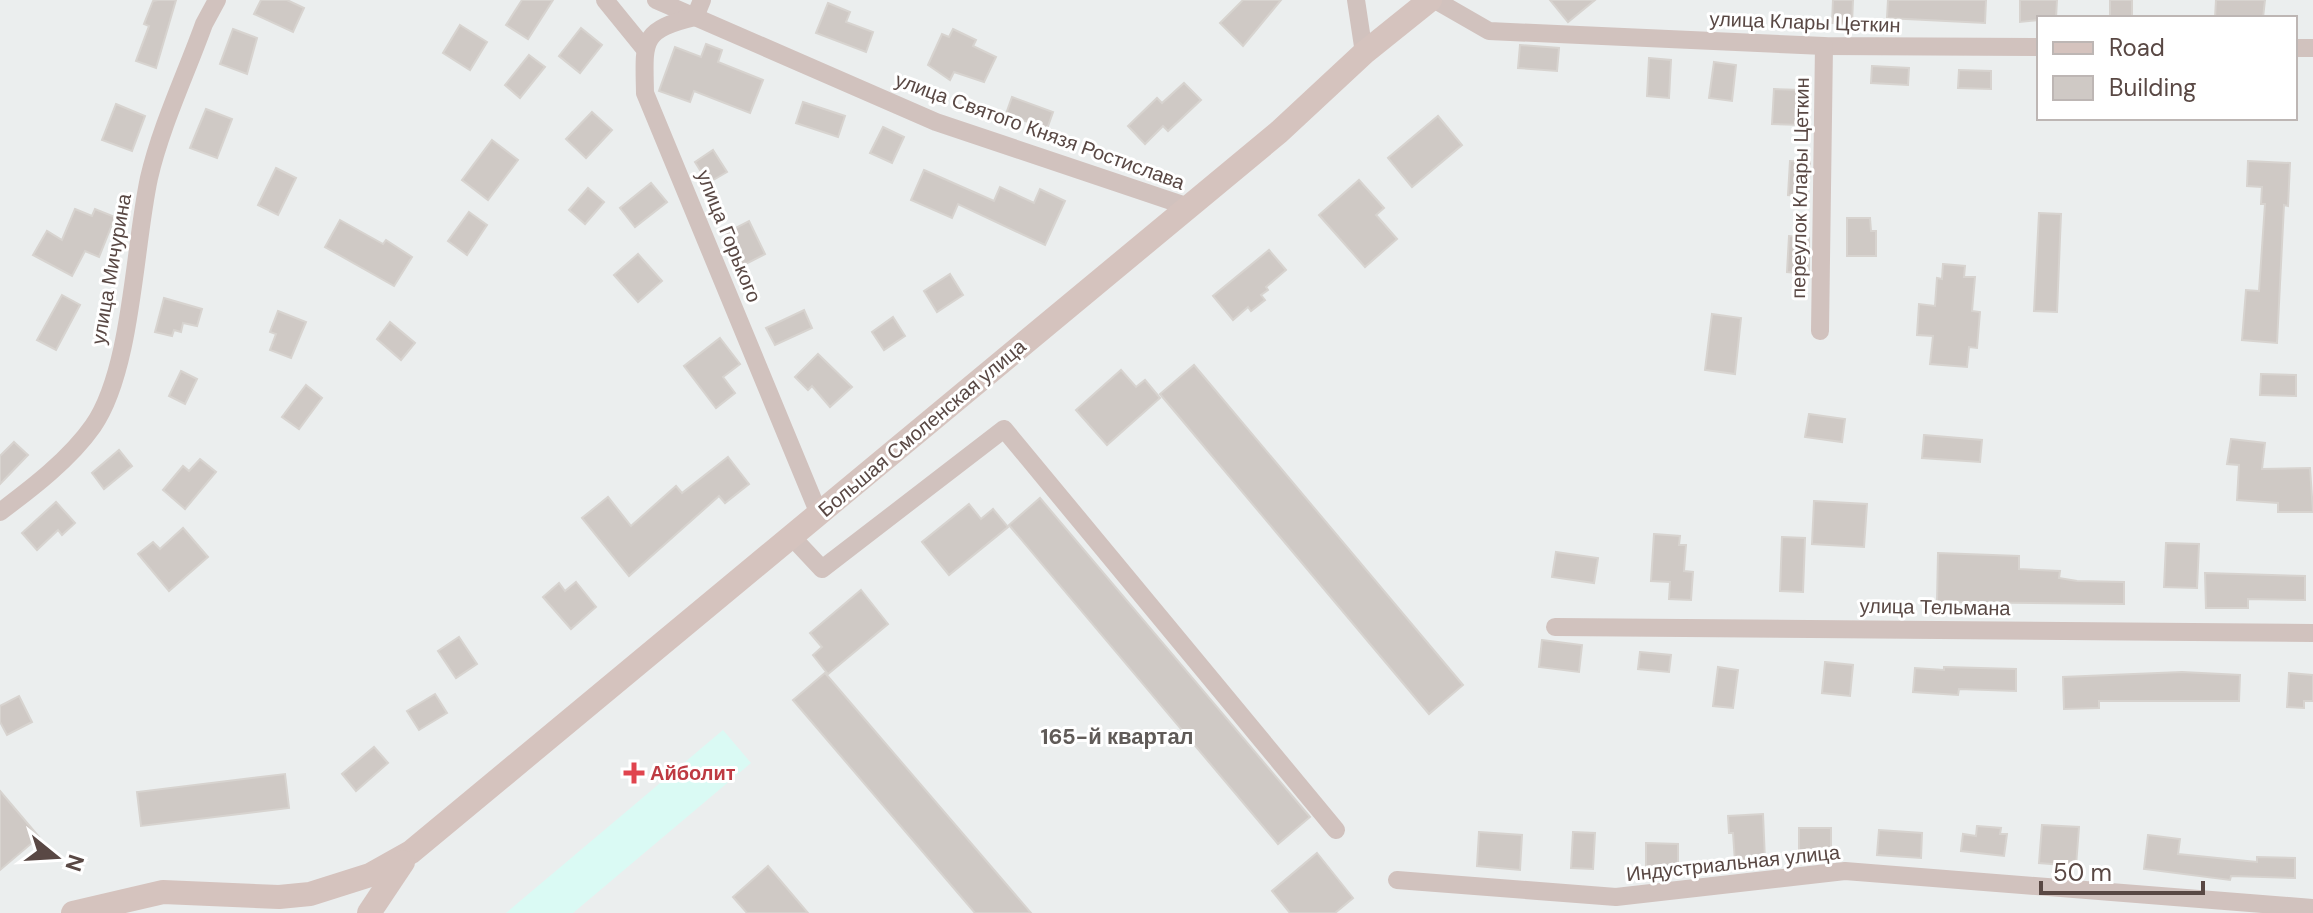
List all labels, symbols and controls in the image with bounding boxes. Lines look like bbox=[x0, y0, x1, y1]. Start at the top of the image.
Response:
street label: улица Клары Цеткин bbox=[1709, 6, 1901, 38]
legend bbox=[2037, 16, 2297, 120]
text: Road bbox=[2109, 32, 2165, 63]
street label: улица Святого Князя Ростислава bbox=[892, 66, 1189, 196]
text: Building bbox=[2109, 72, 2196, 103]
street label: переулок Клары Цеткин bbox=[1785, 77, 1815, 299]
street label: улица Горького bbox=[691, 166, 767, 306]
street label: улица Мичурина bbox=[85, 191, 137, 346]
street label: Большая Смоленская улица bbox=[813, 333, 1032, 523]
street label: улица Тельмана bbox=[1859, 593, 2012, 621]
district label: 165-й квартал bbox=[1040, 722, 1194, 751]
place label: Айболит bbox=[650, 760, 736, 786]
marker: Айболит bbox=[625, 764, 643, 782]
north arrow bbox=[16, 817, 96, 897]
street label: Индустриальная улица bbox=[1625, 839, 1842, 887]
scale bar bbox=[2041, 845, 2203, 895]
text: N bbox=[58, 851, 91, 875]
text: 50 m bbox=[2053, 857, 2112, 888]

